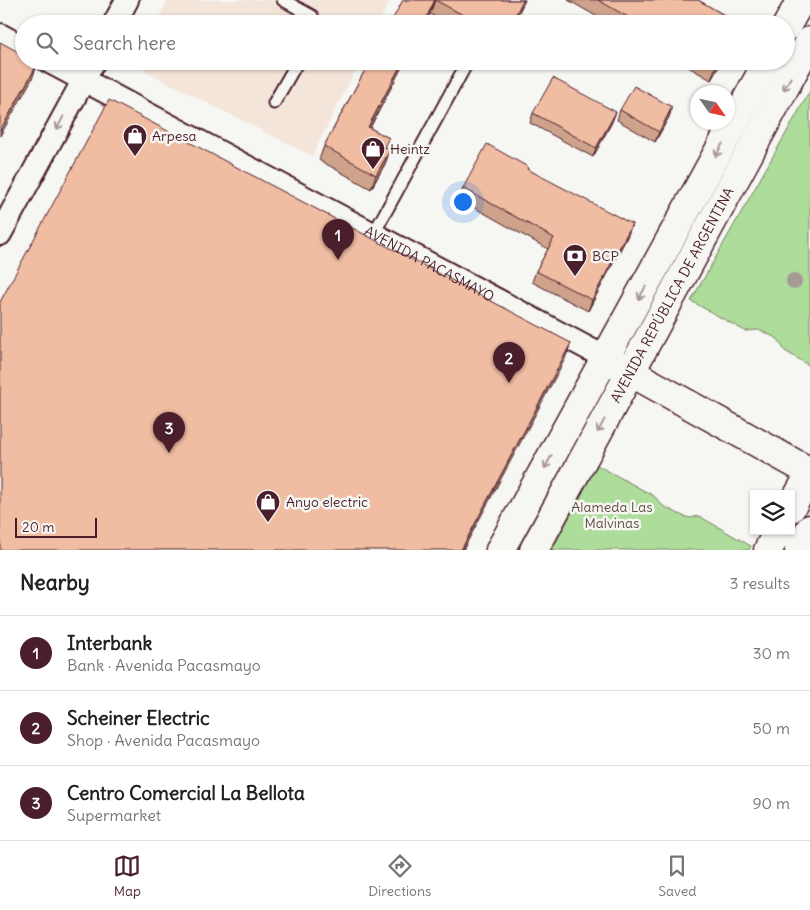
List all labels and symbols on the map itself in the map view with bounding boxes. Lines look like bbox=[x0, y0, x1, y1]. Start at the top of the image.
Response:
one-way arrow bbox=[782, 76, 792, 91]
north arrow bbox=[690, 85, 735, 130]
one-way arrow bbox=[55, 115, 64, 130]
shop icon: Arpesa bbox=[122, 123, 148, 157]
place label: Arpesa bbox=[152, 127, 197, 145]
shop icon: Heintz bbox=[360, 136, 386, 170]
place label: Heintz bbox=[390, 140, 430, 158]
one-way arrow bbox=[714, 143, 724, 157]
street label: AVENIDA REPÚBLICA DE ARGENTINA bbox=[607, 184, 738, 406]
your location bbox=[450, 189, 476, 215]
pin: 1 bbox=[322, 219, 354, 260]
street label: AVENIDA PACASMAYO bbox=[361, 222, 498, 306]
bank icon: BCP bbox=[562, 243, 588, 277]
place label: BCP bbox=[592, 247, 619, 265]
one-way arrow bbox=[636, 285, 646, 300]
pin: 2 bbox=[493, 342, 525, 383]
pin: 3 bbox=[153, 412, 185, 453]
one-way arrow bbox=[595, 419, 605, 433]
one-way arrow bbox=[543, 455, 553, 469]
shop icon: Anyo electric bbox=[255, 489, 281, 523]
place label: Anyo electric bbox=[286, 493, 368, 511]
park label: Alameda Las Malvinas bbox=[571, 498, 653, 532]
scale bar bbox=[15, 515, 98, 538]

